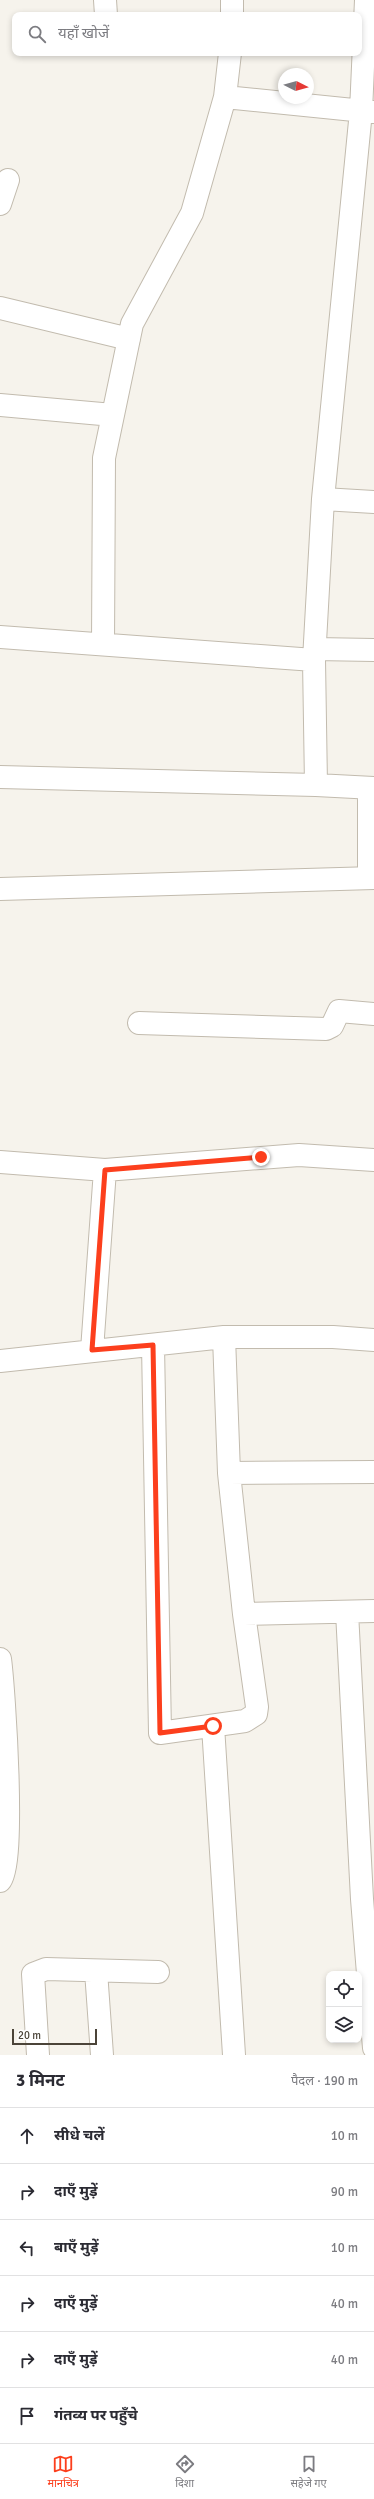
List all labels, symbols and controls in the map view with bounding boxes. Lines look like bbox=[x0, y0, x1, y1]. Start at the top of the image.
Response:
search box bbox=[12, 12, 362, 56]
icon: search bbox=[26, 23, 48, 45]
text: यहाँ खोजें bbox=[58, 24, 109, 42]
north arrow bbox=[278, 68, 314, 104]
route end bbox=[252, 1148, 270, 1166]
route start bbox=[204, 1717, 222, 1735]
map controls bbox=[326, 1971, 362, 2043]
button: locate bbox=[326, 1971, 362, 2007]
button: layers bbox=[326, 2007, 362, 2043]
scale bar bbox=[12, 2027, 97, 2046]
text: 20 m bbox=[18, 2029, 41, 2042]
text: 3 मिनट bbox=[16, 2070, 65, 2091]
text: पैदल · 190 m bbox=[291, 2073, 358, 2089]
icon: ahead bbox=[16, 2125, 38, 2147]
text: सीधे चलें bbox=[54, 2126, 105, 2144]
text: 10 m bbox=[331, 2128, 358, 2144]
icon: right bbox=[16, 2181, 38, 2203]
text: दाएँ मुड़ें bbox=[54, 2182, 98, 2200]
text: 90 m bbox=[331, 2184, 358, 2200]
icon: left bbox=[16, 2237, 38, 2259]
text: बाएँ मुड़ें bbox=[54, 2238, 98, 2256]
text: 10 m bbox=[331, 2240, 358, 2256]
icon: right bbox=[16, 2293, 38, 2315]
text: दाएँ मुड़ें bbox=[54, 2294, 98, 2312]
text: 40 m bbox=[331, 2296, 358, 2312]
icon: right bbox=[16, 2349, 38, 2371]
text: दाएँ मुड़ें bbox=[54, 2350, 98, 2368]
text: 40 m bbox=[331, 2352, 358, 2368]
icon: arrive bbox=[16, 2405, 38, 2427]
text: गंतव्य पर पहुँचे bbox=[54, 2406, 138, 2424]
tab: मानचित्र bbox=[47, 2453, 79, 2491]
tab: दिशा bbox=[174, 2453, 196, 2491]
tab: सहेजे गए bbox=[290, 2453, 327, 2491]

